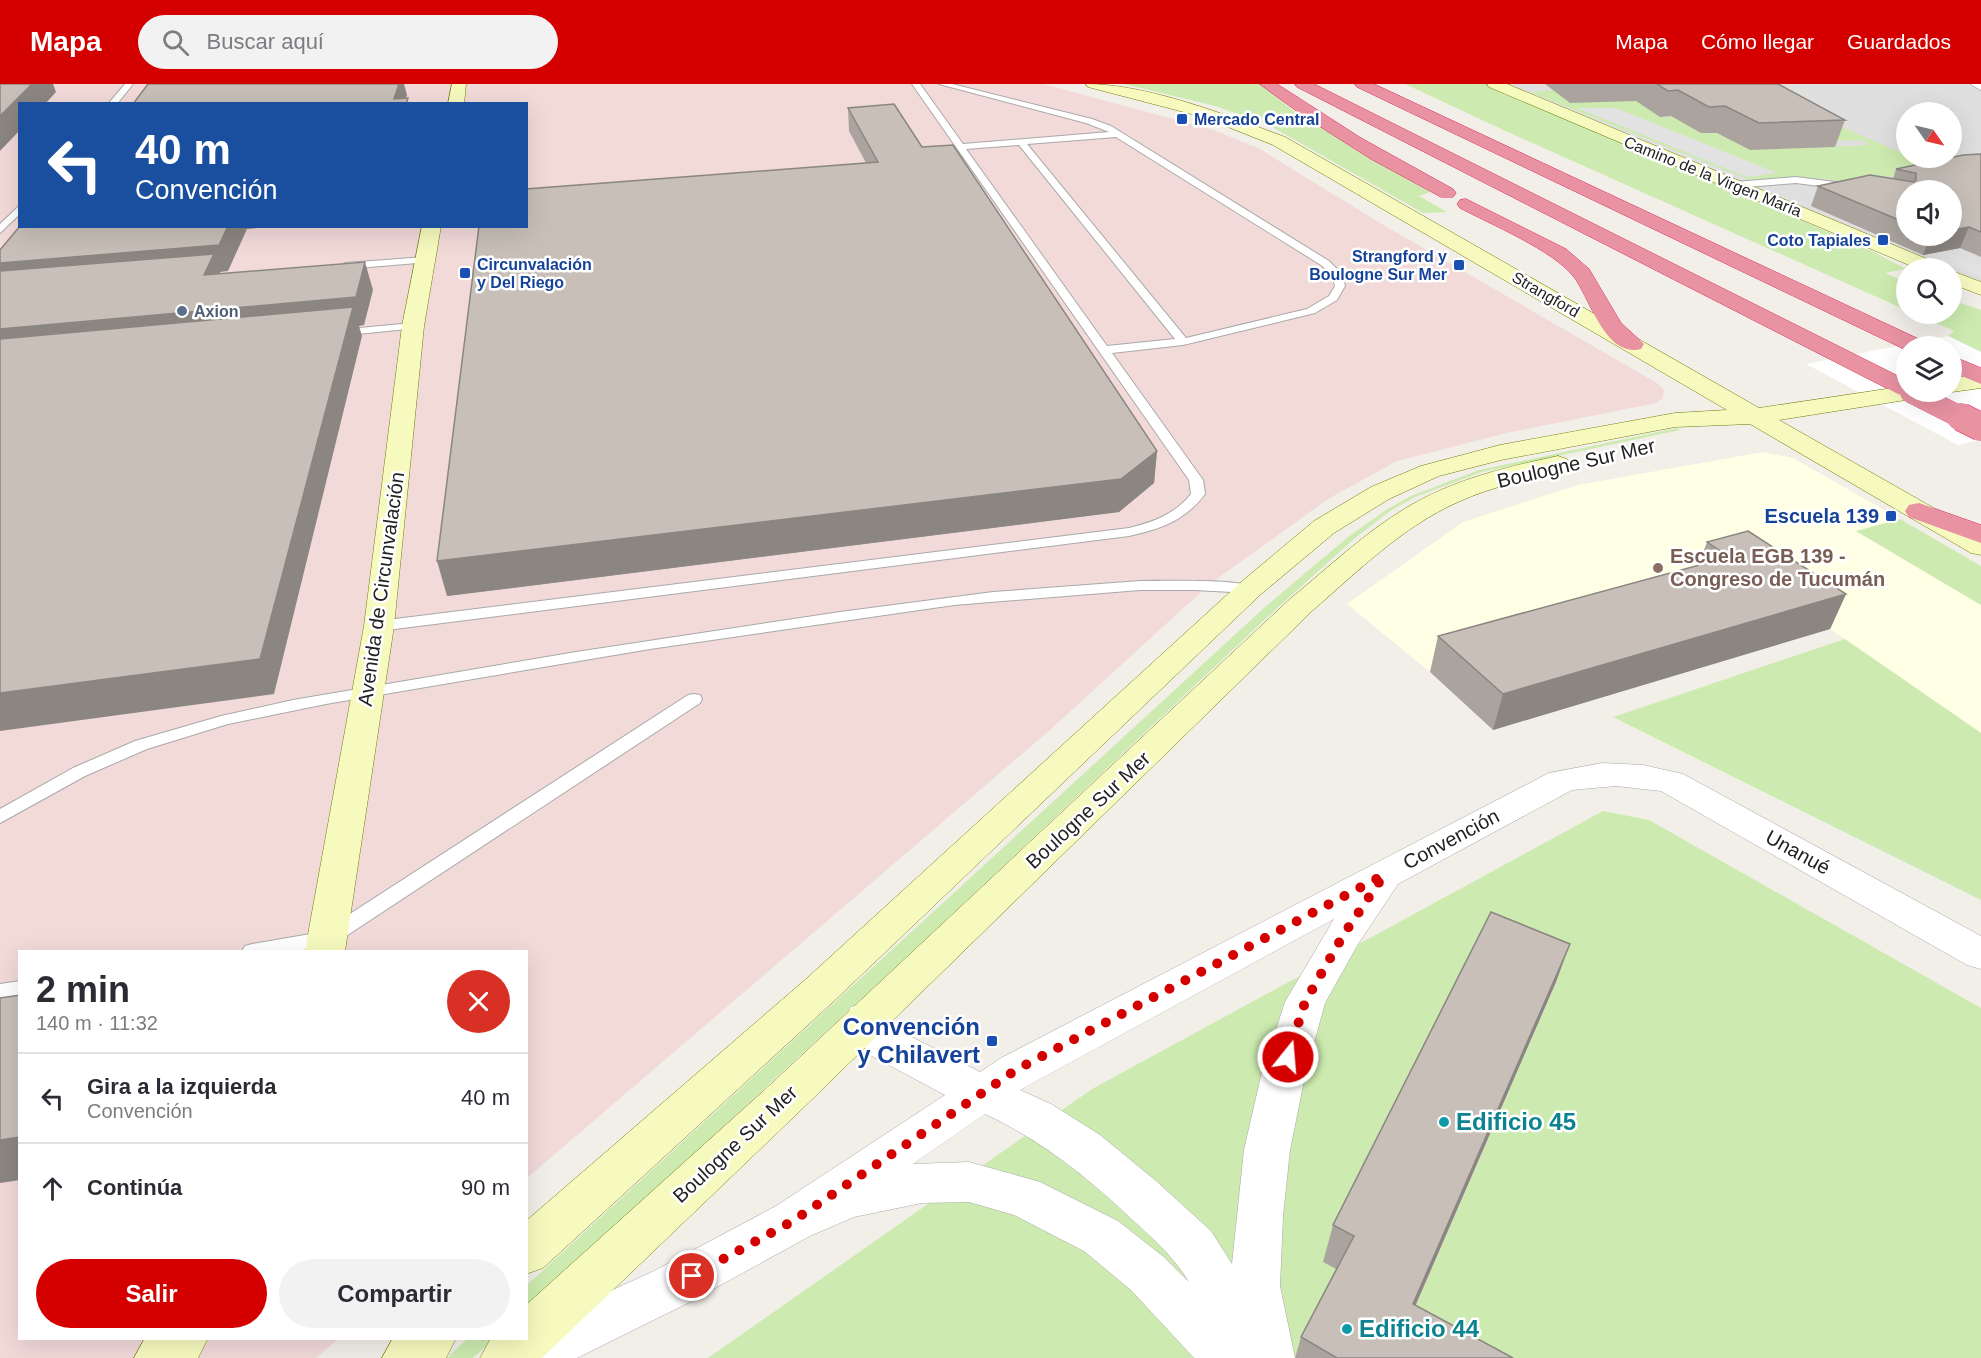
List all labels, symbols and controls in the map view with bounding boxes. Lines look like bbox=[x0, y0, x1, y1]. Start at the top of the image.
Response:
search box bbox=[138, 15, 558, 69]
text: Mapa bbox=[30, 26, 102, 57]
icon: search bbox=[159, 26, 192, 59]
text: Buscar aquí bbox=[207, 29, 324, 54]
text: Mapa bbox=[1615, 30, 1668, 53]
text: Cómo llegar bbox=[1701, 30, 1814, 53]
text: Guardados bbox=[1847, 30, 1951, 53]
north arrow bbox=[1896, 102, 1962, 168]
map controls bbox=[1896, 102, 1962, 402]
place label: Mercado Central bbox=[1194, 111, 1319, 128]
marker: Mercado Central bbox=[1175, 112, 1189, 126]
icon: left bbox=[36, 126, 114, 204]
text: 40 m bbox=[135, 126, 231, 173]
street label: Camino de la Virgen María bbox=[1622, 133, 1804, 220]
text: Convención bbox=[135, 175, 278, 205]
button: sound bbox=[1896, 180, 1962, 246]
place label: Coto Tapiales bbox=[1767, 232, 1871, 249]
marker: Coto Tapiales bbox=[1876, 233, 1890, 247]
place label: Strangford y Boulogne Sur Mer bbox=[1309, 248, 1447, 283]
place label: Circunvalación y Del Riego bbox=[477, 256, 592, 291]
marker: Strangford y Boulogne Sur Mer bbox=[1452, 258, 1466, 272]
button: search bbox=[1896, 258, 1962, 324]
marker: Circunvalación y Del Riego bbox=[458, 266, 472, 280]
street label: Strangford bbox=[1509, 268, 1582, 320]
place label: Axion bbox=[194, 303, 238, 320]
marker: Axion bbox=[175, 304, 189, 318]
button: layers bbox=[1896, 336, 1962, 402]
street label: Boulogne Sur Mer bbox=[1495, 434, 1657, 492]
street label: Avenida de Circunvalación bbox=[354, 470, 408, 708]
place label: Escuela 139 bbox=[1764, 505, 1879, 527]
marker: Escuela 139 bbox=[1884, 509, 1898, 523]
place label: Escuela EGB 139 - Congreso de Tucumán bbox=[1670, 545, 1885, 590]
marker: Escuela EGB 139 - Congreso de Tucumán bbox=[1651, 561, 1665, 575]
street label: Boulogne Sur Mer bbox=[1022, 747, 1155, 873]
street label: Convención bbox=[1399, 804, 1503, 874]
street label: Unanué bbox=[1762, 825, 1834, 879]
text: 2 min bbox=[36, 969, 130, 1010]
button: close bbox=[447, 970, 510, 1033]
text: 140 m · 11:32 bbox=[36, 1012, 158, 1034]
place label: Convención y Chilavert bbox=[843, 1013, 980, 1068]
position arrow bbox=[1256, 1025, 1320, 1089]
marker: Convención y Chilavert bbox=[985, 1034, 999, 1048]
text: Gira a la izquierda bbox=[87, 1074, 277, 1099]
street label: Boulogne Sur Mer bbox=[669, 1081, 802, 1207]
icon: left bbox=[36, 1082, 69, 1115]
text: 40 m bbox=[461, 1085, 510, 1110]
text: Convención bbox=[87, 1100, 193, 1122]
place label: Edificio 45 bbox=[1456, 1108, 1576, 1135]
marker: Edificio 45 bbox=[1437, 1115, 1451, 1129]
icon: ahead bbox=[36, 1172, 69, 1205]
text: Continúa bbox=[87, 1175, 182, 1200]
text: 90 m bbox=[461, 1175, 510, 1200]
pin bbox=[666, 1250, 717, 1301]
button: Salir bbox=[36, 1259, 267, 1328]
button: Compartir bbox=[279, 1259, 510, 1328]
icon: arrive bbox=[675, 1259, 708, 1292]
place label: Edificio 44 bbox=[1359, 1315, 1480, 1342]
marker: Edificio 44 bbox=[1340, 1322, 1354, 1336]

